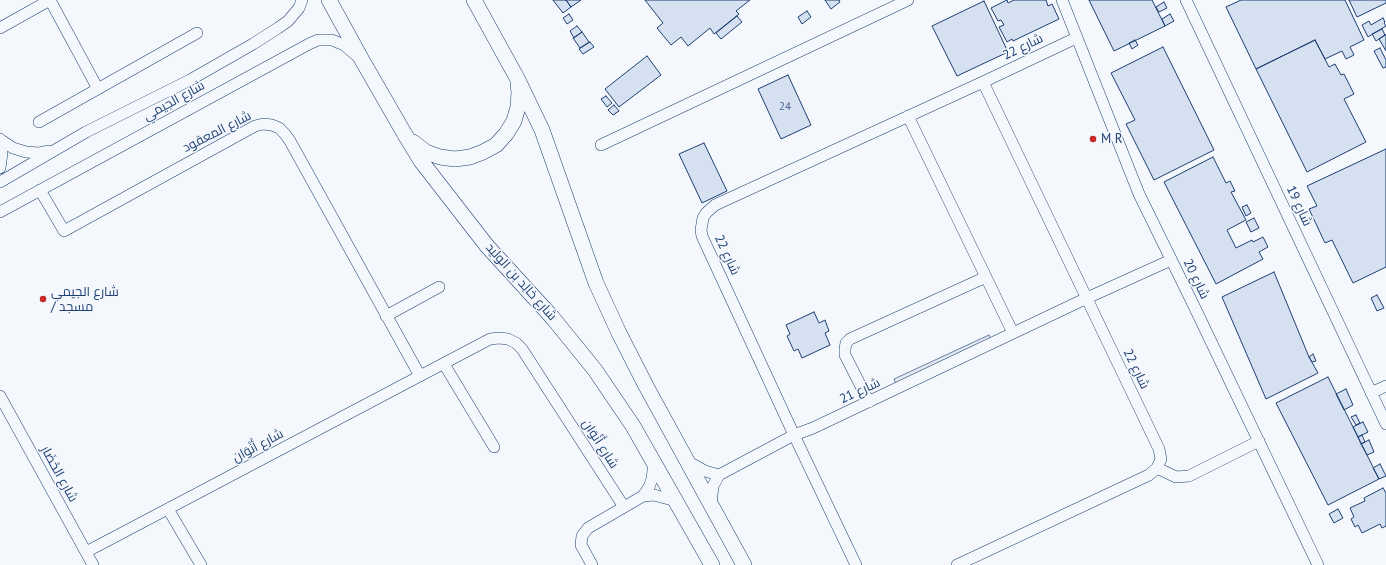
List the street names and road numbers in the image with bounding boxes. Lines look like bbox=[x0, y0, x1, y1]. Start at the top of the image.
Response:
street label: شارع 22 bbox=[1000, 31, 1046, 63]
street label: شارع الجيمي bbox=[141, 78, 207, 124]
street label: شارع المعقود bbox=[180, 108, 254, 156]
street label: شارع 19 bbox=[1283, 183, 1315, 229]
street label: شارع 22 bbox=[711, 232, 743, 278]
street label: شارع خالِد بن الوليد bbox=[482, 240, 560, 324]
street label: شارع 20 bbox=[1180, 256, 1212, 302]
street label: شارع 22 bbox=[1120, 346, 1152, 392]
street label: شارع 21 bbox=[837, 375, 883, 407]
street label: شارع أَنْوَان bbox=[578, 417, 622, 471]
street label: شارع أَنْوَان bbox=[230, 426, 286, 466]
street label: شارع الحْضَار bbox=[37, 443, 81, 505]

